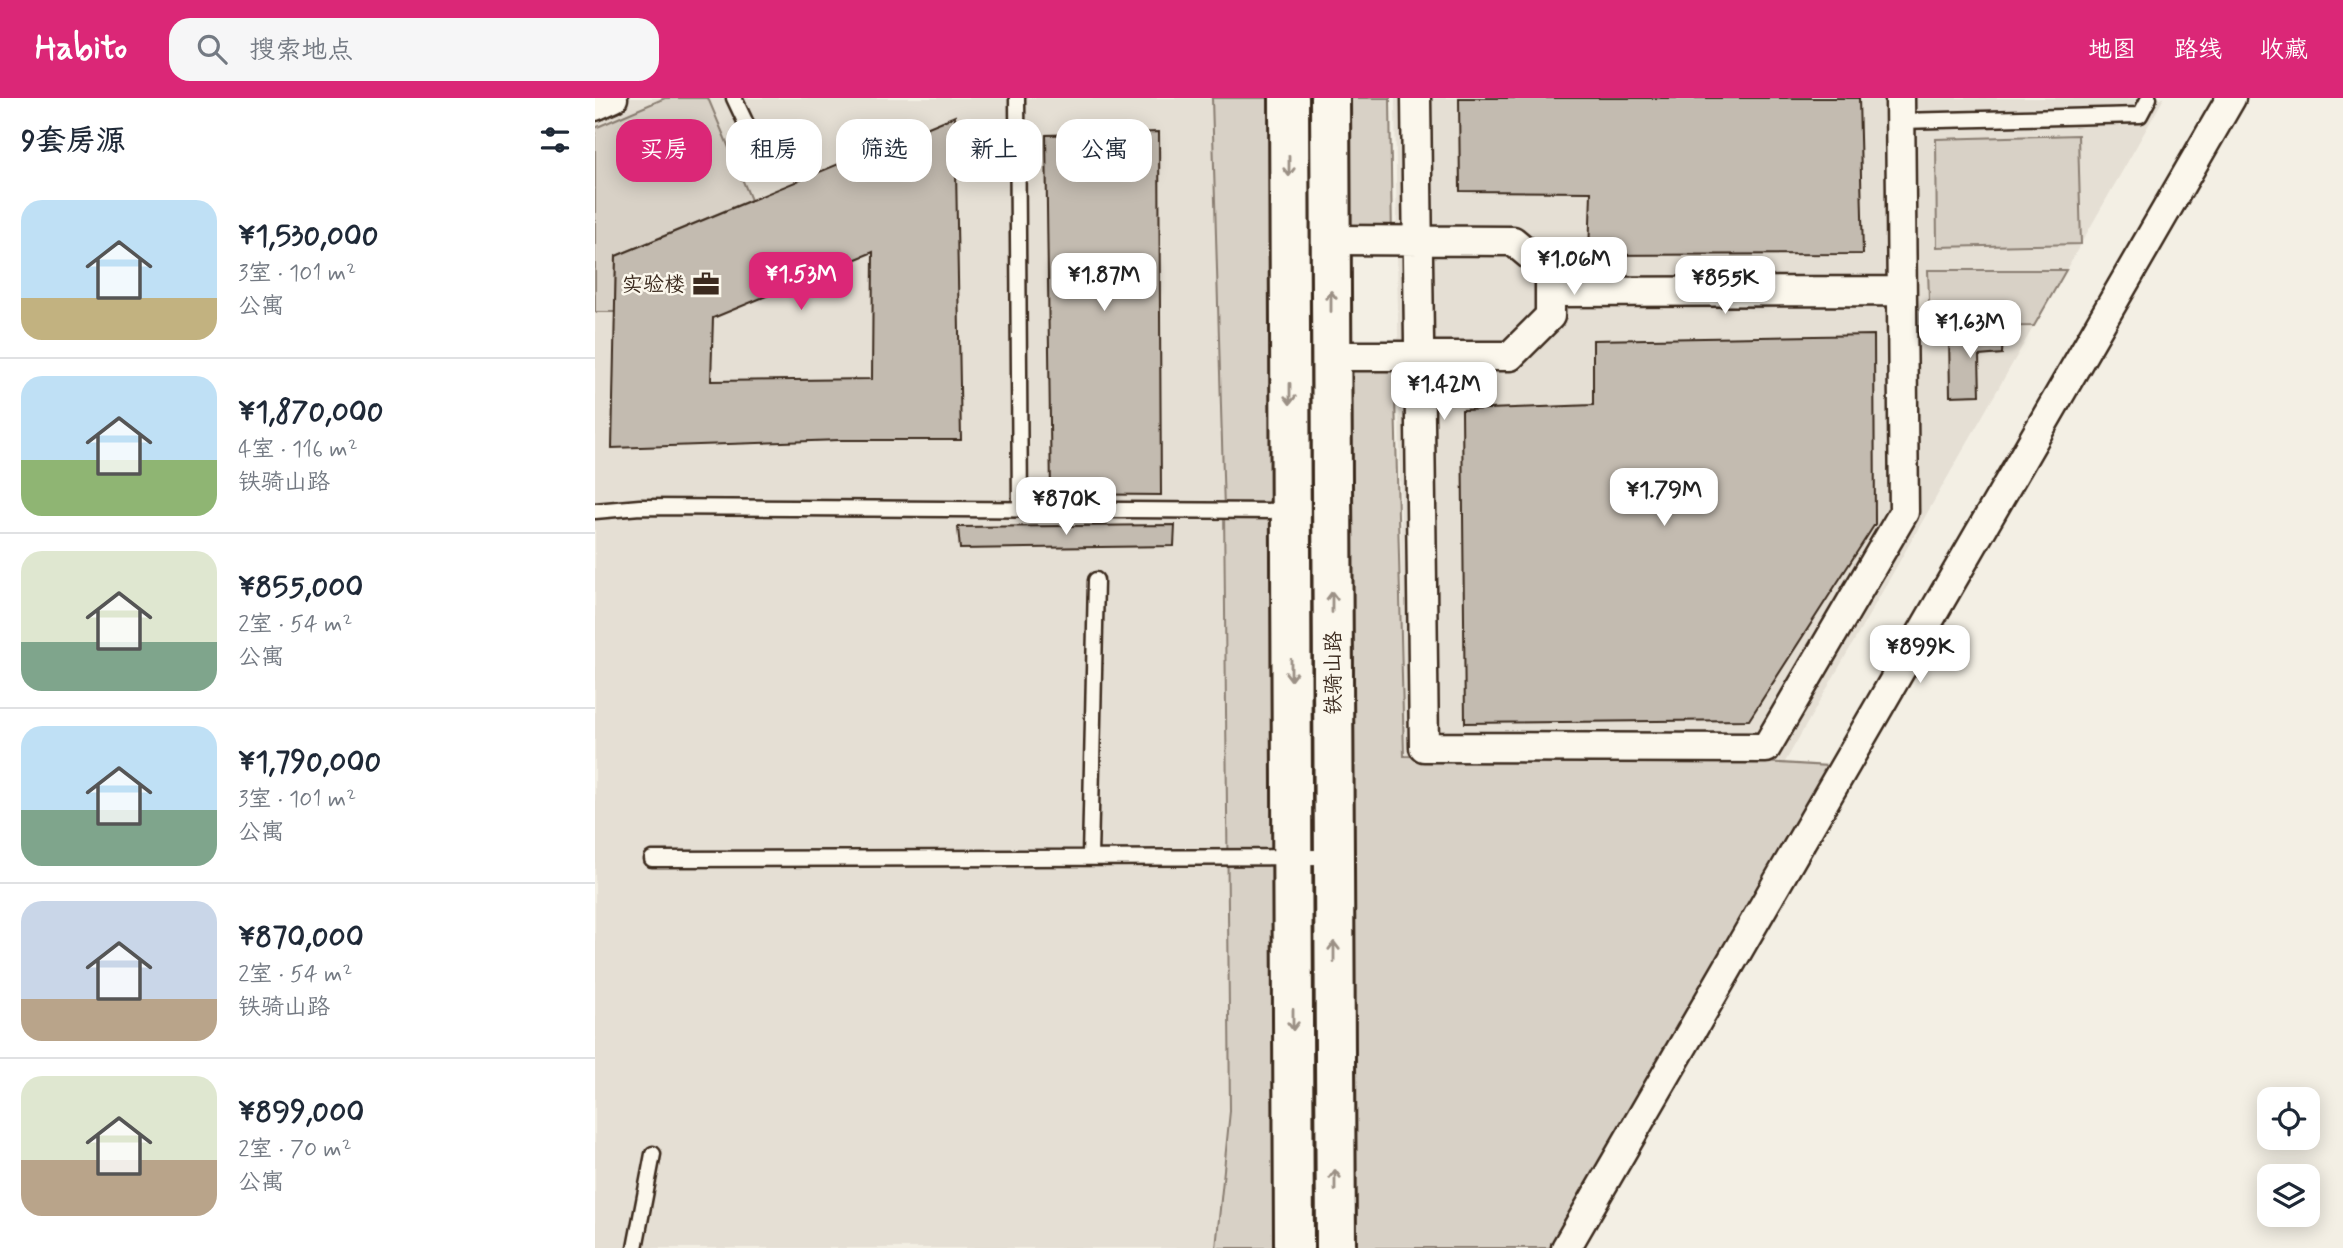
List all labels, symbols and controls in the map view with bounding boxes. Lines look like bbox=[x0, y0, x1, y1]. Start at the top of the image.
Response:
search box bbox=[169, 18, 659, 81]
text: Habito bbox=[35, 27, 127, 71]
icon: search bbox=[193, 30, 231, 68]
text: 搜索地点 bbox=[249, 34, 353, 68]
text: 地图 bbox=[2088, 35, 2136, 66]
text: 路线 bbox=[2174, 35, 2222, 66]
text: 收藏 bbox=[2260, 35, 2308, 66]
chip: 买房 bbox=[616, 119, 712, 182]
chip: 租房 bbox=[726, 119, 822, 182]
chip: 筛选 bbox=[836, 119, 932, 182]
chip: 新上 bbox=[946, 119, 1042, 182]
chip: 公寓 bbox=[1056, 119, 1152, 182]
icon: filters bbox=[536, 121, 574, 159]
text: 9套房源 bbox=[21, 122, 126, 161]
one-way arrow bbox=[1282, 154, 1296, 177]
text: ¥1,530,000 bbox=[238, 217, 379, 256]
icon: home bbox=[77, 228, 161, 312]
pin: ¥1.06M bbox=[1517, 238, 1631, 297]
text: ¥1.06M bbox=[1537, 245, 1611, 275]
pin: ¥1.53M bbox=[744, 252, 858, 312]
pin: ¥1.87M bbox=[1047, 254, 1161, 313]
pin: ¥855K bbox=[1676, 256, 1774, 316]
text: 3室 · 101 m² bbox=[238, 259, 356, 289]
text: ¥1.53M bbox=[765, 260, 837, 290]
text: ¥1.87M bbox=[1067, 261, 1141, 291]
text: ¥855K bbox=[1691, 264, 1759, 294]
office icon: 实验楼 bbox=[691, 269, 721, 299]
place label: 实验楼 bbox=[622, 271, 685, 299]
one-way arrow bbox=[1324, 290, 1338, 313]
text: 公寓 bbox=[238, 292, 284, 322]
pin: ¥1.63M bbox=[1913, 300, 2027, 360]
text: ¥1.63M bbox=[1935, 308, 2005, 338]
pin: ¥1.42M bbox=[1387, 362, 1501, 422]
text: ¥1.42M bbox=[1407, 370, 1481, 400]
one-way arrow bbox=[1283, 382, 1297, 405]
text: ¥1,870,000 bbox=[238, 393, 384, 432]
icon: home bbox=[77, 404, 161, 488]
text: 4室 · 116 m² bbox=[238, 435, 358, 465]
text: 铁骑山路 bbox=[238, 468, 330, 498]
pin: ¥1.79M bbox=[1607, 468, 1721, 528]
text: ¥1.79M bbox=[1626, 476, 1702, 506]
pin: ¥870K bbox=[1017, 478, 1115, 537]
text: ¥870K bbox=[1032, 485, 1100, 515]
text: ¥855,000 bbox=[238, 568, 363, 607]
icon: home bbox=[77, 579, 161, 663]
one-way arrow bbox=[1325, 591, 1339, 614]
text: 2室 · 54 m² bbox=[238, 610, 352, 640]
pin: ¥899K bbox=[1871, 626, 1969, 685]
street label: 铁骑山路 bbox=[1320, 631, 1348, 715]
text: ¥899K bbox=[1886, 633, 1954, 663]
text: 公寓 bbox=[238, 643, 284, 673]
one-way arrow bbox=[1284, 658, 1298, 681]
text: ¥1,790,000 bbox=[238, 743, 381, 782]
icon: home bbox=[77, 754, 161, 838]
text: 3室 · 101 m² bbox=[238, 785, 356, 815]
text: 公寓 bbox=[238, 818, 284, 848]
text: ¥870,000 bbox=[238, 918, 364, 957]
icon: home bbox=[77, 929, 161, 1013]
one-way arrow bbox=[1327, 941, 1341, 964]
text: 2室 · 54 m² bbox=[238, 960, 352, 990]
text: 铁骑山路 bbox=[238, 993, 330, 1023]
one-way arrow bbox=[1286, 1008, 1300, 1031]
map controls bbox=[2257, 1087, 2320, 1227]
button: locate bbox=[2257, 1087, 2320, 1150]
text: ¥899,000 bbox=[238, 1093, 364, 1132]
icon: home bbox=[77, 1104, 161, 1188]
text: 2室 · 70 m² bbox=[238, 1135, 352, 1165]
button: layers bbox=[2257, 1164, 2320, 1227]
text: 公寓 bbox=[238, 1168, 284, 1198]
one-way arrow bbox=[1328, 1169, 1342, 1192]

